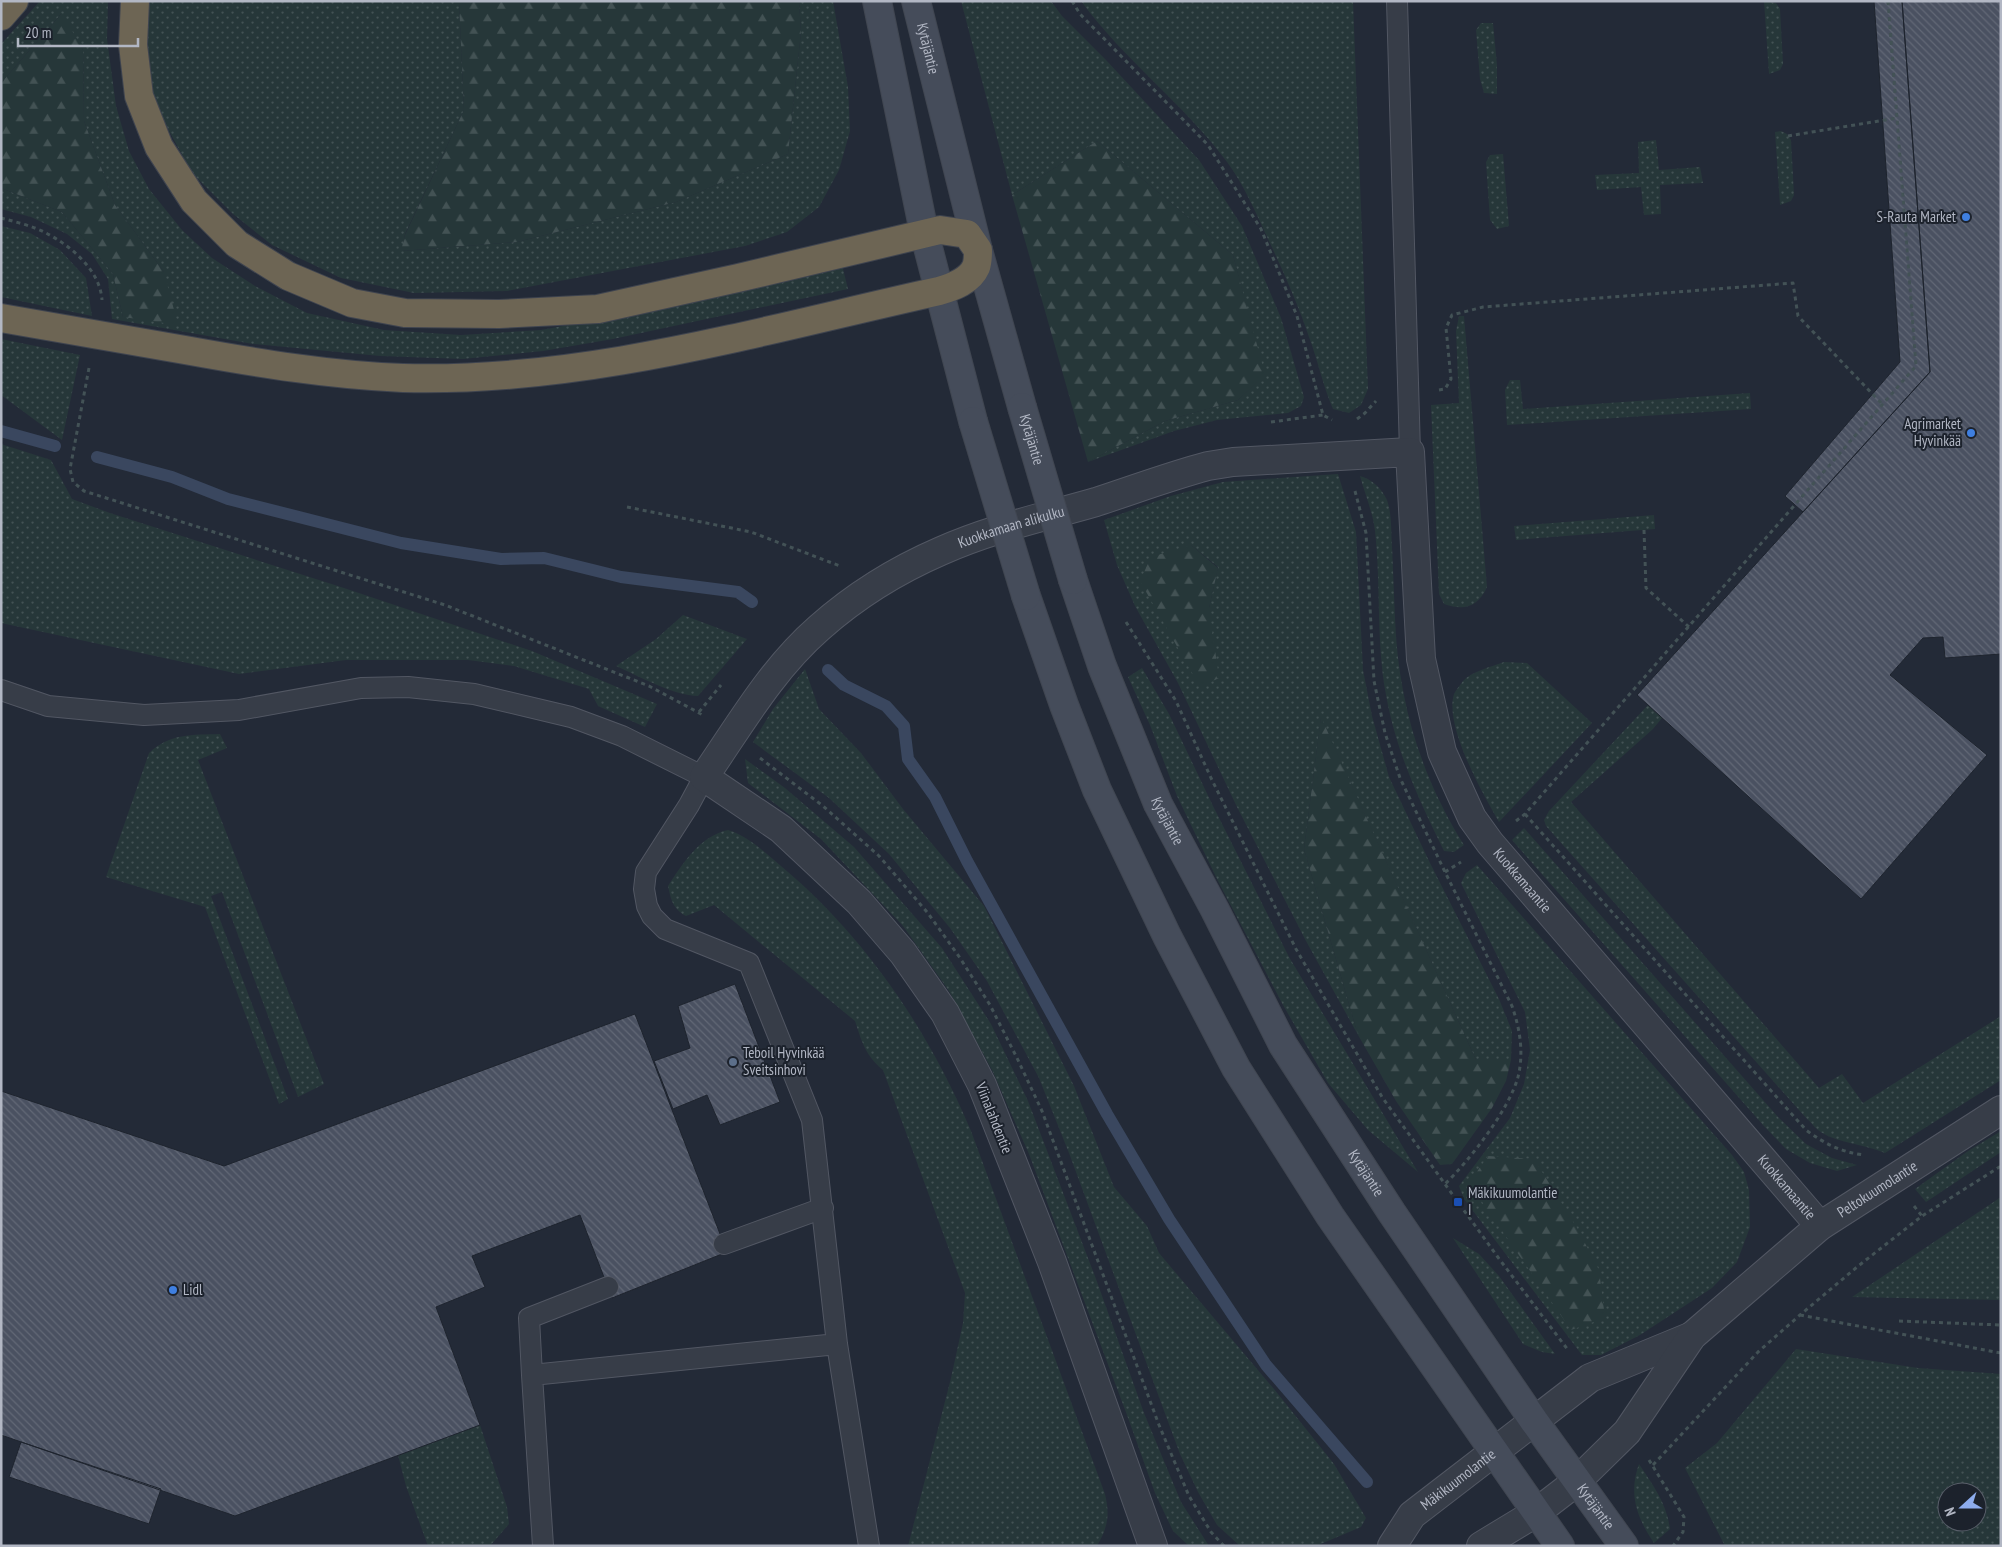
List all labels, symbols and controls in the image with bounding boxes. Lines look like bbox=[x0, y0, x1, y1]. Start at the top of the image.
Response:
scale bar bbox=[18, 15, 138, 47]
street label: Kytäjäntie bbox=[913, 21, 944, 76]
text: 20 m bbox=[25, 23, 51, 42]
place label: S-Rauta Market bbox=[1877, 207, 1956, 226]
marker: S-Rauta Market bbox=[1960, 211, 1972, 223]
street label: Kytäjäntie bbox=[1016, 412, 1049, 467]
place label: Agrimarket Hyvinkää bbox=[1904, 414, 1961, 450]
marker: Agrimarket Hyvinkää bbox=[1965, 427, 1977, 439]
street label: Kuokkamaan alikulku bbox=[955, 501, 1066, 552]
street label: Kytäjäntie bbox=[1147, 794, 1188, 848]
street label: Kuokkamaantie bbox=[1489, 844, 1556, 917]
place label: Teboil Hyvinkää Sveitsinhovi bbox=[743, 1043, 825, 1079]
marker: Teboil Hyvinkää Sveitsinhovi bbox=[727, 1056, 739, 1068]
street label: Viinalahdentie bbox=[971, 1079, 1017, 1156]
street label: Kytäjäntie bbox=[1344, 1146, 1389, 1200]
street label: Kuokkamaantie bbox=[1754, 1151, 1820, 1223]
street label: Peltokuumolantie bbox=[1834, 1156, 1921, 1221]
place label: Mäkikuumolantie I bbox=[1468, 1183, 1557, 1219]
marker: Mäkikuumolantie I bbox=[1452, 1196, 1464, 1208]
place label: Lidl bbox=[183, 1280, 203, 1299]
marker: Lidl bbox=[167, 1284, 179, 1296]
street label: Mäkikuumolantie bbox=[1416, 1444, 1499, 1514]
street label: Kytäjäntie bbox=[1573, 1480, 1619, 1533]
north arrow bbox=[1937, 1482, 1987, 1532]
text: N bbox=[1940, 1505, 1960, 1518]

